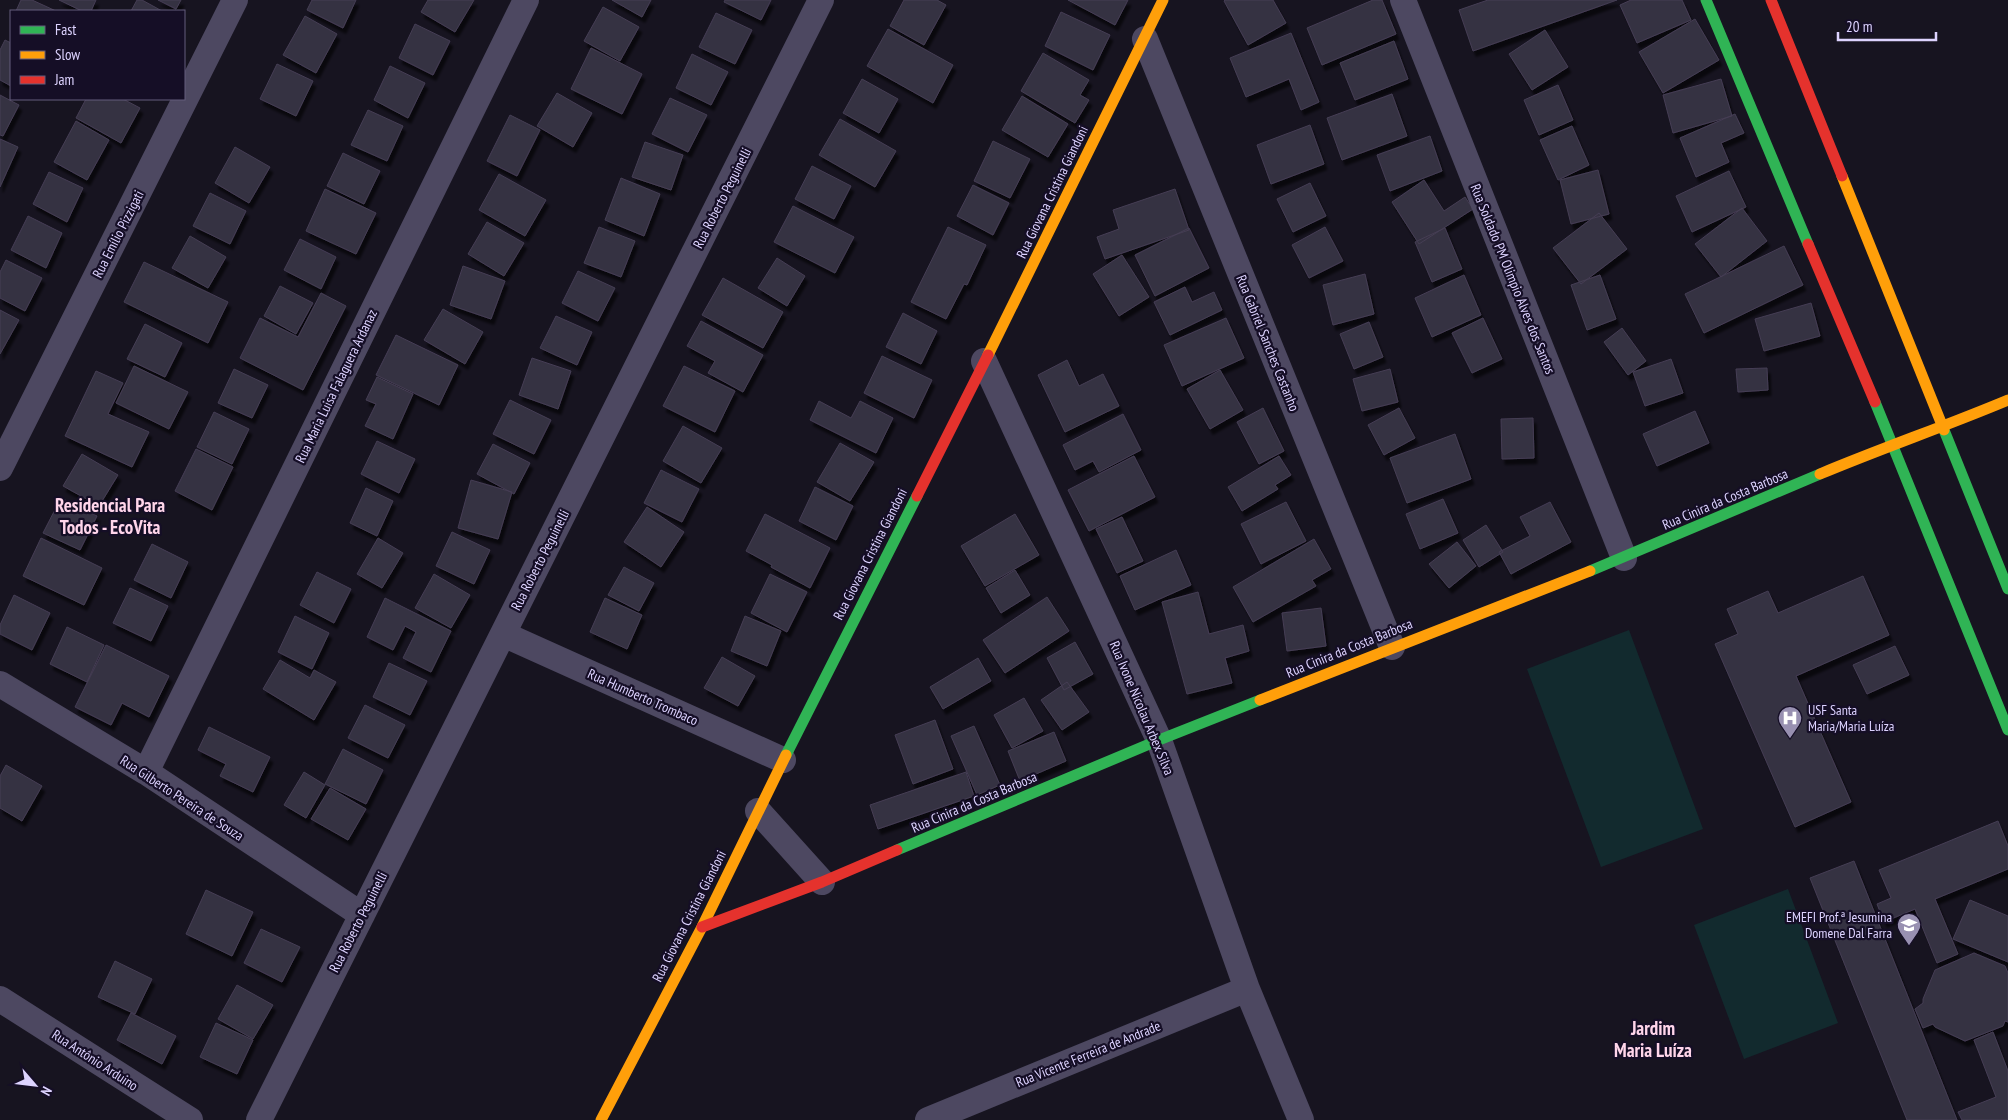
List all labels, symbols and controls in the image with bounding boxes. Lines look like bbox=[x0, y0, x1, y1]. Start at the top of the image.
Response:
legend bbox=[10, 10, 185, 100]
scale bar bbox=[1838, 10, 1936, 42]
text: 20 m bbox=[1846, 17, 1872, 36]
text: Fast bbox=[55, 20, 76, 39]
text: Slow bbox=[55, 45, 80, 64]
text: Jam bbox=[54, 70, 74, 89]
street label: Rua Giovana Cristina Giandoni bbox=[1012, 123, 1092, 261]
street label: Rua Roberto Peguinelli bbox=[689, 145, 755, 251]
street label: Rua Soldado PM Olimpio Alves dos Santos bbox=[1467, 181, 1560, 377]
street label: Rua Emílio Pizzigati bbox=[88, 187, 148, 281]
street label: Rua Gabriel Sanches Castanho bbox=[1232, 272, 1304, 414]
street label: Rua Maria Luisa Falaguera Ardanaz bbox=[291, 306, 381, 466]
street label: Rua Cinira da Costa Barbosa bbox=[1659, 464, 1791, 534]
street label: Rua Giovana Cristina Giandoni bbox=[829, 485, 911, 623]
district label: Residencial Para Todos - EcoVita bbox=[55, 493, 165, 539]
street label: Rua Roberto Peguinelli bbox=[507, 507, 573, 613]
street label: Rua Cinira da Costa Barbosa bbox=[1283, 614, 1415, 682]
street label: Rua Ivone Nicolau Arbex Silva bbox=[1106, 638, 1178, 778]
street label: Rua Humberto Trombaco bbox=[585, 665, 701, 729]
place label: USF Santa Maria/Maria Luíza bbox=[1808, 701, 1894, 735]
hospital icon: USF Santa Maria/Maria Luíza bbox=[1777, 705, 1803, 739]
street label: Rua Gilberto Pereira de Souza bbox=[117, 751, 247, 845]
street label: Rua Cinira da Costa Barbosa bbox=[908, 767, 1040, 837]
street label: Rua Giovana Cristina Giandoni bbox=[648, 847, 730, 985]
street label: Rua Roberto Peguinelli bbox=[325, 869, 391, 975]
place label: EMEFI Prof.ª Jesumina Domene Dal Farra bbox=[1786, 908, 1892, 942]
school or university icon: EMEFI Prof.ª Jesumina Domene Dal Farra bbox=[1896, 912, 1922, 946]
district label: Jardim Maria Luíza bbox=[1614, 1016, 1692, 1062]
street label: Rua Vicente Ferreira de Andrade bbox=[1013, 1017, 1163, 1091]
street label: Rua Antônio Arduino bbox=[48, 1025, 142, 1095]
north arrow bbox=[10, 1060, 60, 1110]
text: N bbox=[37, 1084, 56, 1099]

